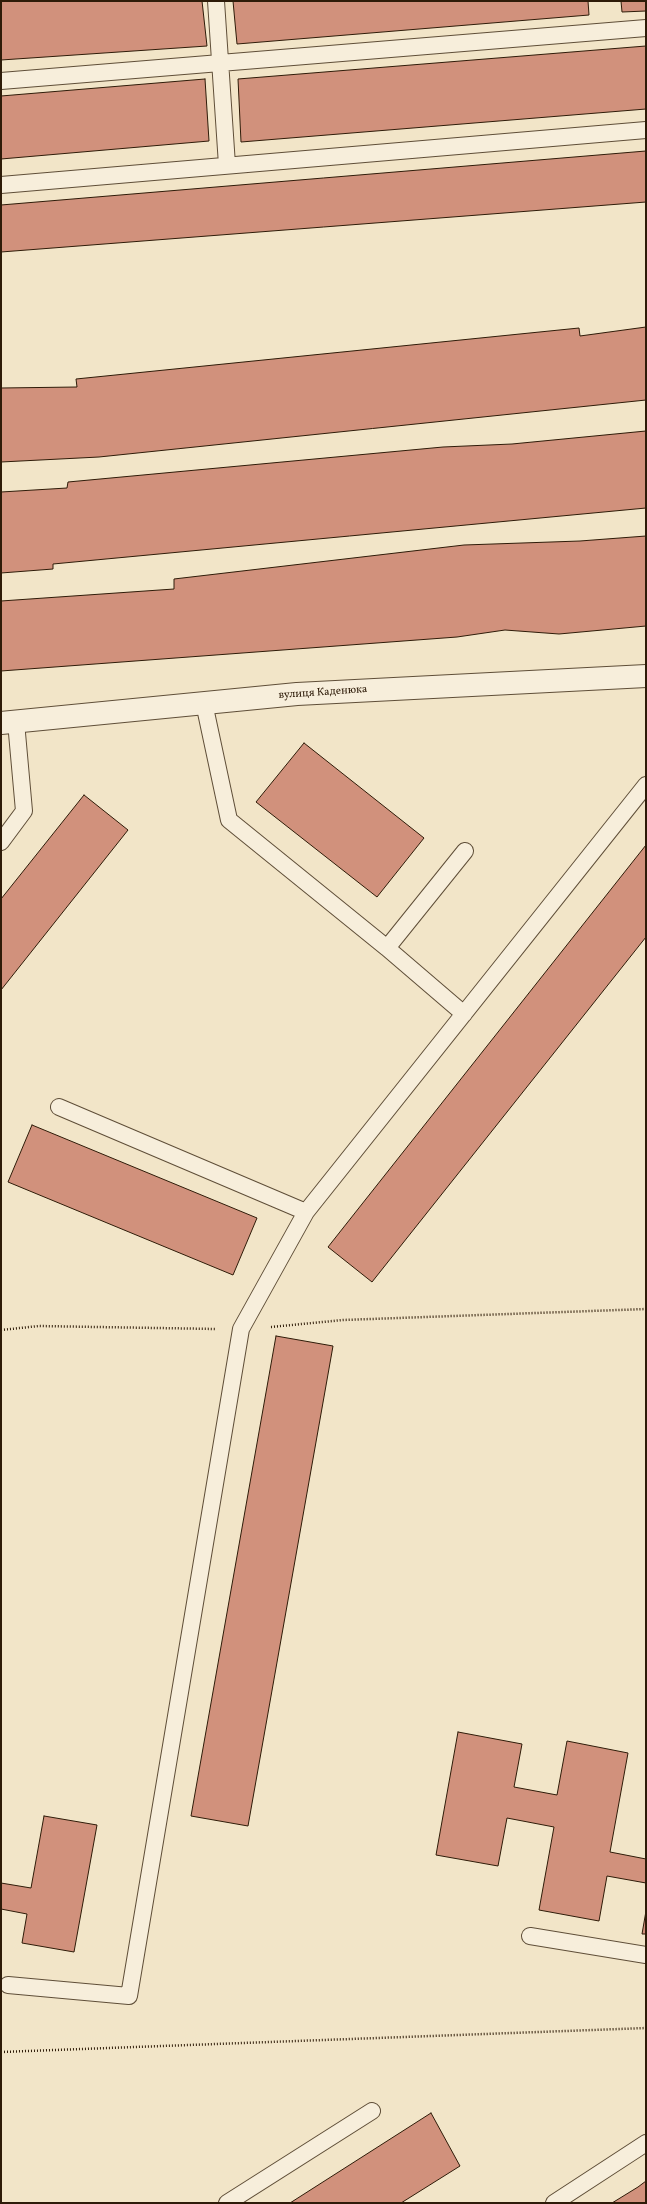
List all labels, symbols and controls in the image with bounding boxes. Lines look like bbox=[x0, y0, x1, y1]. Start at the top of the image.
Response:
street label: вулиця Каденюка bbox=[278, 683, 368, 703]

